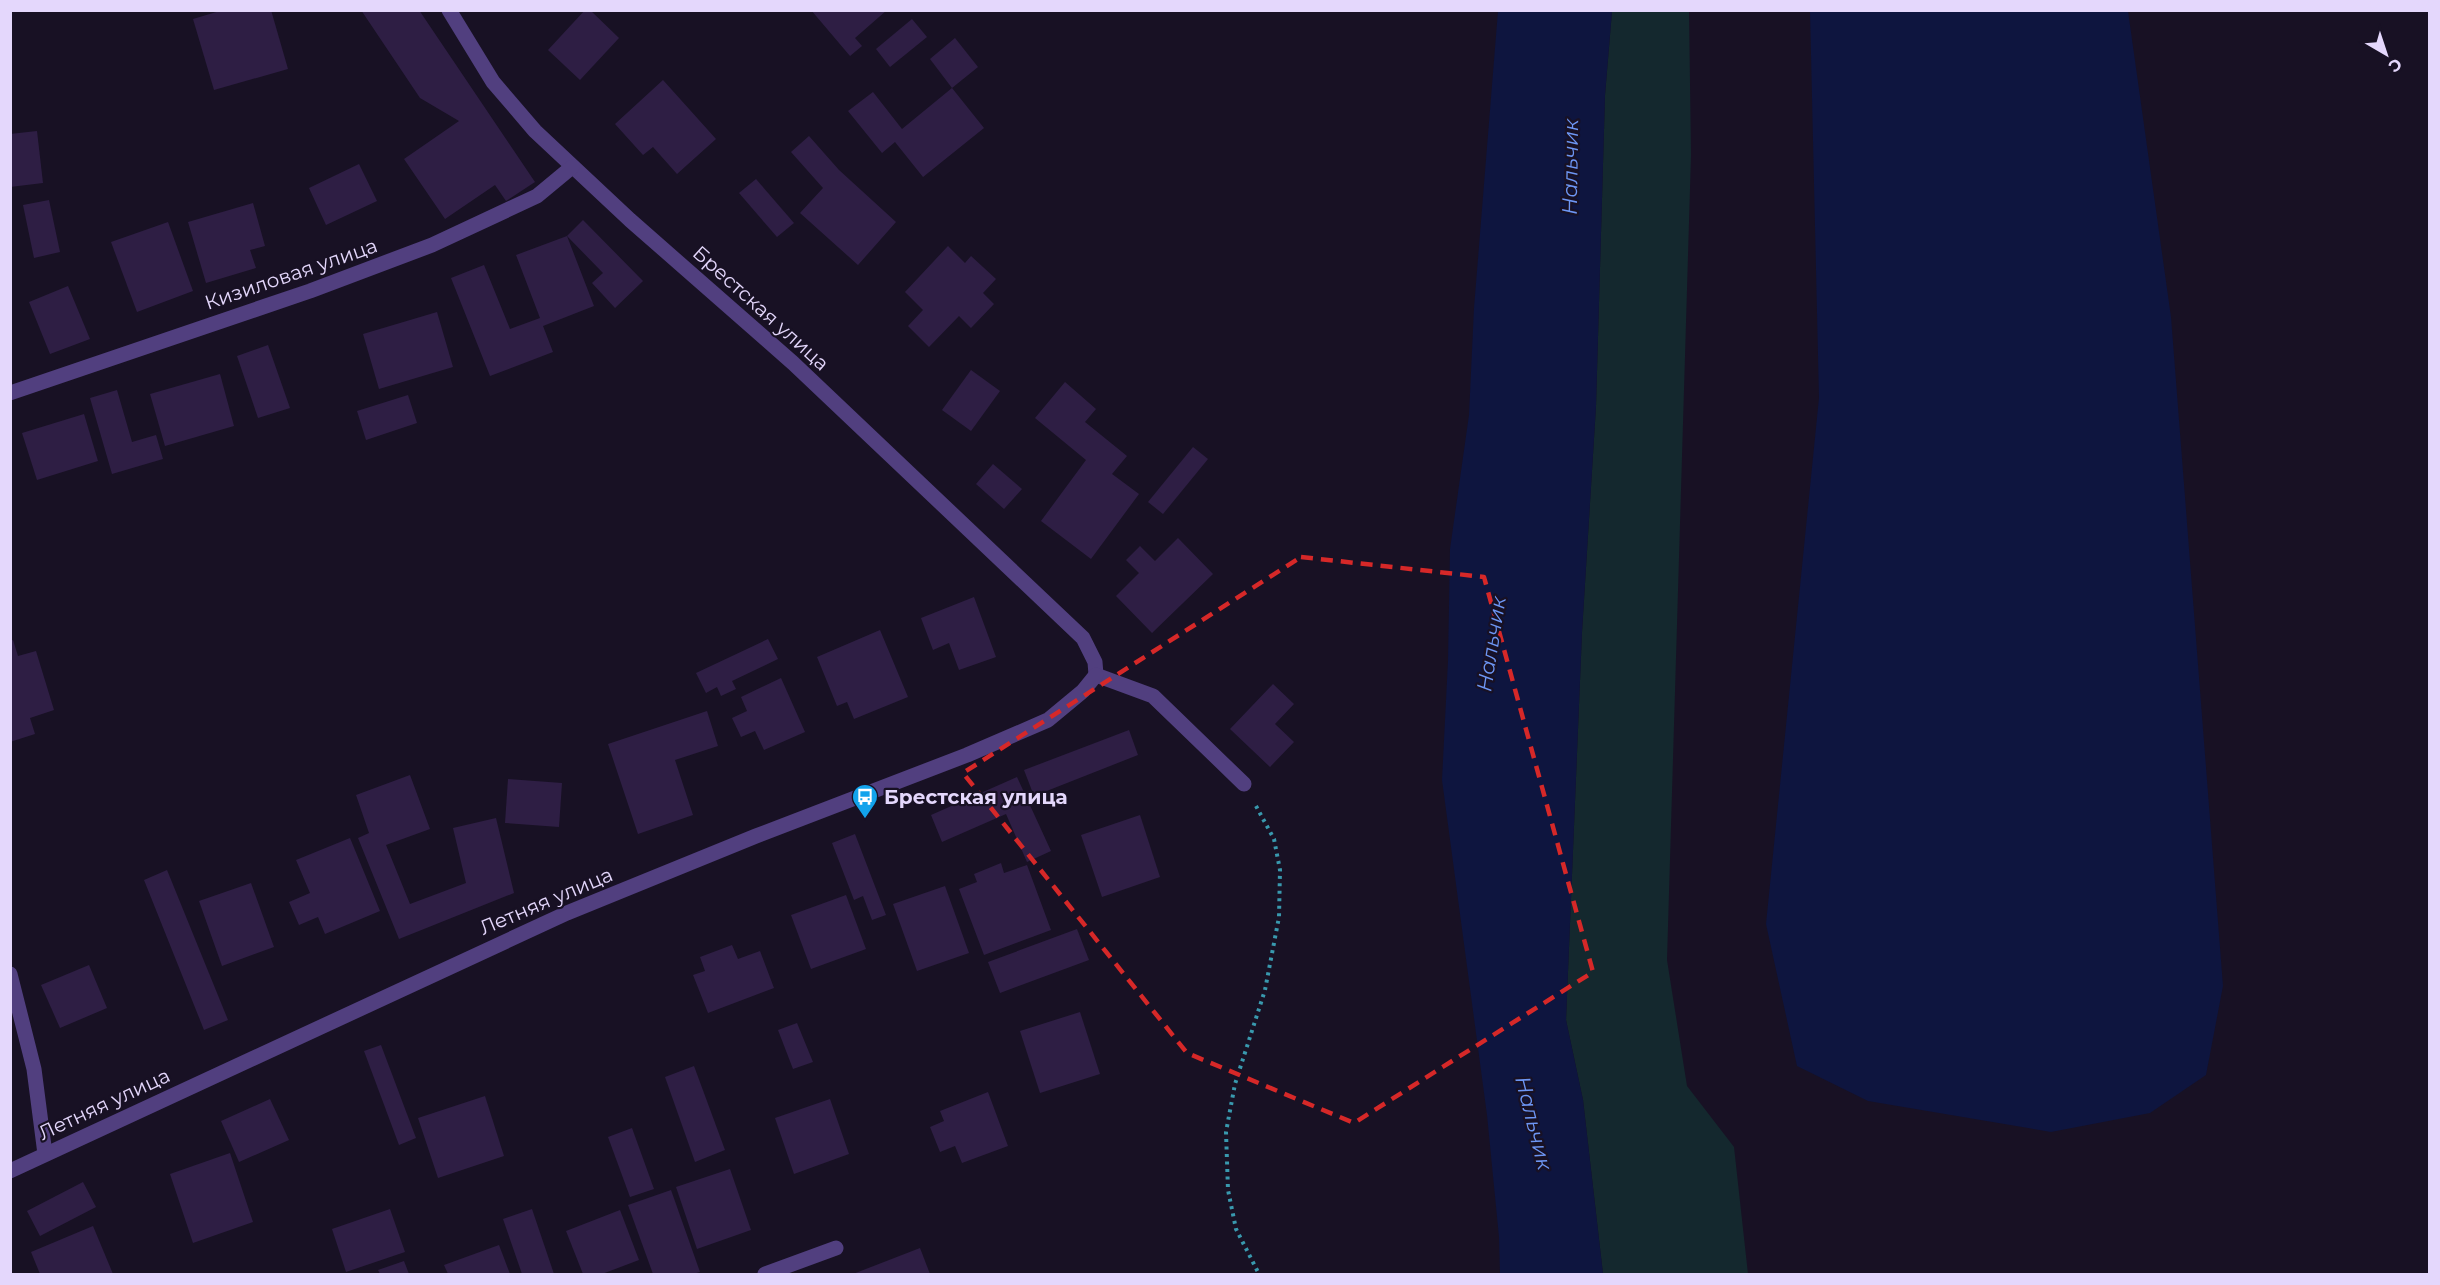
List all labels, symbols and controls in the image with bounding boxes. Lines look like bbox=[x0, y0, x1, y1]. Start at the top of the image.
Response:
north arrow bbox=[2356, 24, 2416, 84]
text: С bbox=[2384, 54, 2406, 77]
water label: Нальчик bbox=[1557, 118, 1583, 215]
street label: Кизиловая улица bbox=[202, 233, 380, 315]
street label: Брестская улица bbox=[688, 241, 834, 375]
water label: Нальчик bbox=[1471, 594, 1511, 693]
bus stop icon: Брестская улица bbox=[850, 782, 880, 820]
place label: Брестская улица bbox=[884, 785, 1068, 809]
street label: Летняя улица bbox=[476, 862, 616, 940]
street label: Летняя улица bbox=[34, 1063, 174, 1145]
water label: Нальчик bbox=[1510, 1073, 1558, 1173]

